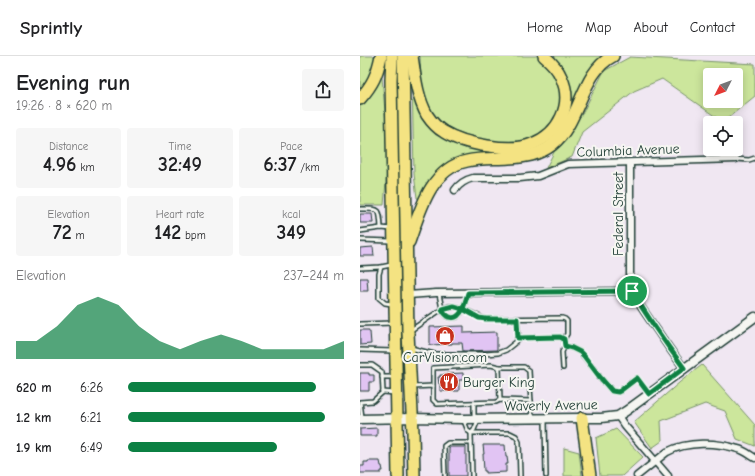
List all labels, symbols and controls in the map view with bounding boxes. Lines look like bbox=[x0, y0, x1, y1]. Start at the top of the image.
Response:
text: Sprintly bbox=[20, 17, 82, 39]
text: Home bbox=[527, 19, 563, 36]
text: Map bbox=[585, 19, 611, 36]
text: About bbox=[633, 19, 668, 36]
text: Contact bbox=[690, 19, 735, 36]
north arrow bbox=[703, 68, 743, 108]
map controls bbox=[703, 68, 743, 156]
button: share bbox=[302, 69, 344, 111]
text: Evening run bbox=[16, 70, 130, 96]
text: 19:26 · 8 × 620 m bbox=[16, 98, 112, 113]
button: locate bbox=[703, 116, 743, 156]
text: Distance bbox=[49, 140, 88, 153]
text: Time bbox=[169, 140, 191, 153]
text: Pace bbox=[280, 140, 302, 153]
street label: Columbia Avenue bbox=[576, 140, 680, 161]
text: 4.96 bbox=[43, 153, 77, 176]
text: 32:49 bbox=[158, 153, 202, 176]
text: 6:37 bbox=[263, 153, 297, 176]
text: km bbox=[77, 161, 95, 174]
text: /km bbox=[297, 161, 320, 174]
street label: Federal Street bbox=[610, 171, 627, 256]
text: Elevation bbox=[48, 208, 90, 221]
text: Heart rate bbox=[156, 208, 204, 221]
text: kcal bbox=[282, 208, 301, 221]
text: 72 bbox=[53, 221, 72, 244]
text: 142 bbox=[154, 221, 181, 244]
text: 349 bbox=[276, 221, 306, 244]
text: m bbox=[72, 229, 85, 242]
text: bpm bbox=[181, 229, 206, 242]
text: Elevation bbox=[16, 268, 66, 283]
text: 237–244 m bbox=[283, 268, 344, 283]
pin bbox=[615, 274, 649, 308]
icon: arrive bbox=[621, 280, 643, 302]
shop icon: CarVision.com bbox=[434, 325, 456, 347]
place label: CarVision.com bbox=[403, 349, 487, 366]
restaurant icon: Burger King bbox=[438, 371, 460, 393]
place label: Burger King bbox=[463, 374, 535, 391]
text: 620 m bbox=[16, 380, 52, 395]
text: 6:26 bbox=[80, 380, 103, 395]
street label: Waverly Avenue bbox=[504, 396, 598, 415]
text: 1.2 km bbox=[16, 410, 51, 425]
text: 6:21 bbox=[80, 410, 101, 425]
text: 1.9 km bbox=[16, 440, 52, 455]
text: 6:49 bbox=[80, 440, 103, 455]

